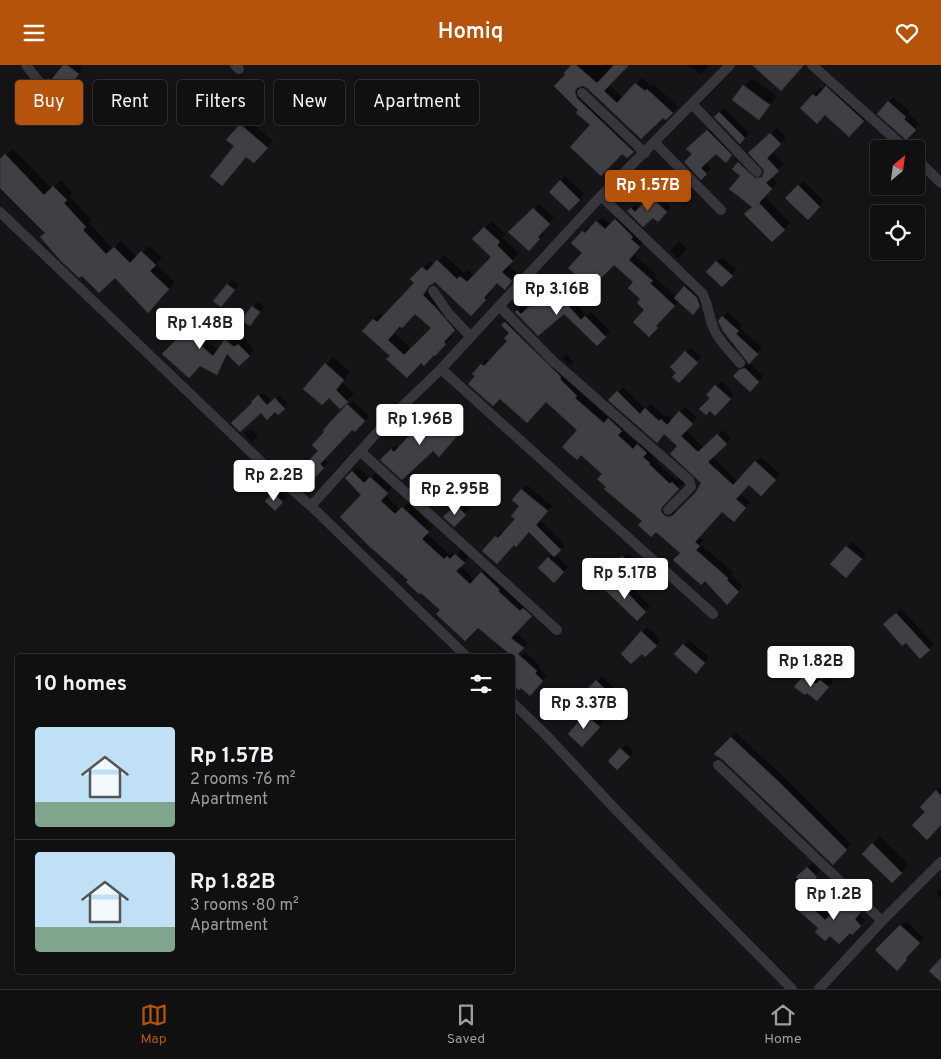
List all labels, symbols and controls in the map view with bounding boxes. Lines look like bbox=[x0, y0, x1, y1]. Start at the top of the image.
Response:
icon: menu bbox=[20, 19, 48, 47]
text: Homiq bbox=[438, 19, 503, 46]
icon: heart bbox=[893, 19, 921, 47]
chip: Buy bbox=[15, 80, 83, 125]
chip: Rent bbox=[93, 80, 167, 125]
chip: Filters bbox=[177, 80, 264, 125]
chip: New bbox=[274, 80, 345, 125]
chip: Apartment bbox=[355, 80, 479, 125]
north arrow bbox=[870, 140, 925, 195]
map controls bbox=[870, 140, 925, 260]
pin: Rp 1.57B bbox=[596, 169, 700, 212]
text: Rp 1.57B bbox=[616, 176, 680, 196]
button: locate bbox=[870, 205, 925, 260]
pin: Rp 3.16B bbox=[505, 273, 609, 316]
text: Rp 3.16B bbox=[525, 280, 589, 300]
pin: Rp 1.48B bbox=[148, 307, 252, 350]
text: Rp 1.48B bbox=[167, 314, 233, 334]
pin: Rp 1.96B bbox=[368, 403, 472, 446]
text: Rp 1.96B bbox=[387, 410, 453, 430]
pin: Rp 2.2B bbox=[228, 459, 320, 502]
text: Rp 2.2B bbox=[245, 466, 303, 486]
pin: Rp 2.95B bbox=[403, 473, 507, 516]
text: Rp 2.95B bbox=[421, 480, 489, 500]
pin: Rp 5.17B bbox=[573, 557, 677, 600]
text: Rp 5.17B bbox=[593, 564, 657, 584]
pin: Rp 1.82B bbox=[759, 645, 863, 688]
text: Rp 1.82B bbox=[778, 652, 844, 672]
icon: filters bbox=[467, 670, 495, 698]
text: 10 homes bbox=[35, 671, 127, 698]
pin: Rp 3.37B bbox=[532, 687, 636, 730]
text: Rp 3.37B bbox=[551, 694, 617, 714]
text: Rp 1.57B bbox=[190, 743, 274, 770]
icon: home bbox=[75, 747, 135, 807]
text: 2 rooms · 76 m² bbox=[190, 770, 296, 790]
text: Apartment bbox=[190, 790, 268, 810]
text: Rp 1.82B bbox=[190, 869, 276, 896]
icon: home bbox=[75, 872, 135, 932]
pin: Rp 1.2B bbox=[788, 879, 880, 921]
text: Rp 1.2B bbox=[806, 885, 862, 905]
text: 3 rooms · 80 m² bbox=[190, 896, 299, 916]
text: Apartment bbox=[190, 916, 268, 936]
tab: Map bbox=[140, 1001, 168, 1048]
tab: Saved bbox=[447, 1001, 485, 1048]
tab: Home bbox=[764, 1001, 801, 1048]

